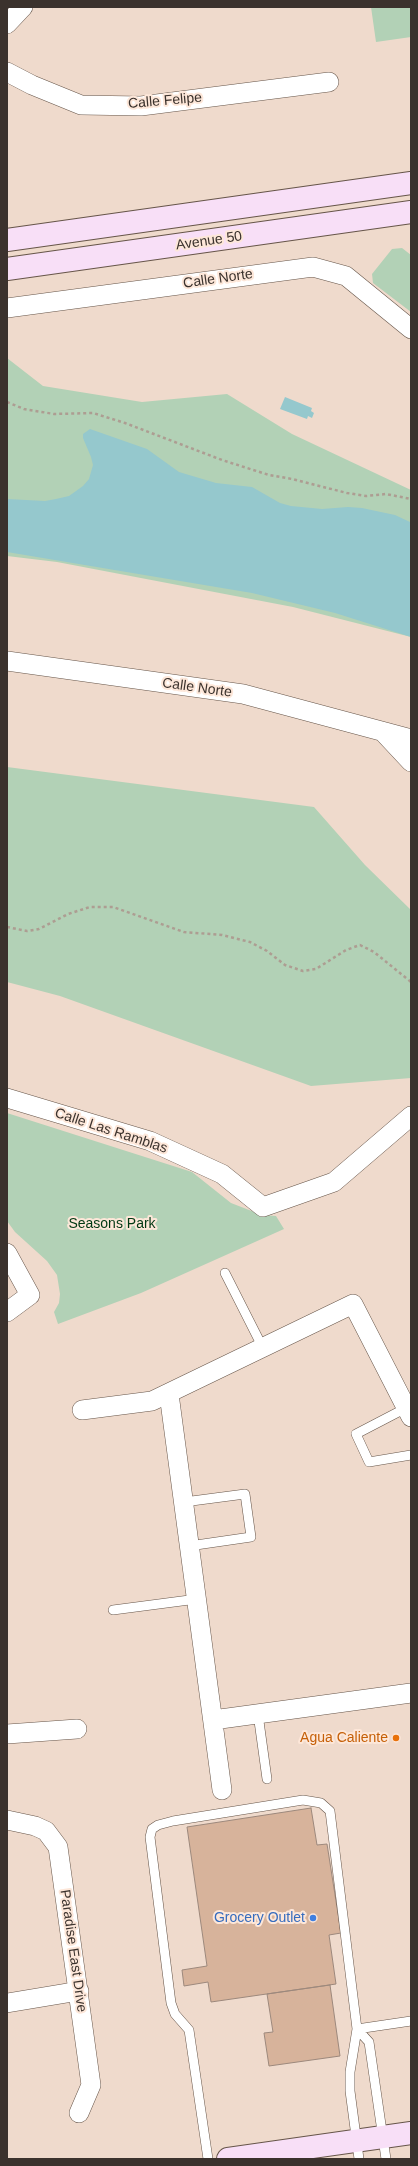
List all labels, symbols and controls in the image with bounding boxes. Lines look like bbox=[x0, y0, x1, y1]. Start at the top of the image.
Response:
street label: Calle Felipe bbox=[127, 89, 203, 113]
street label: Avenue 50 bbox=[175, 228, 243, 254]
street label: Calle Norte bbox=[182, 266, 254, 292]
street label: Calle Norte bbox=[161, 675, 233, 701]
street label: Calle Las Ramblas bbox=[53, 1105, 169, 1157]
park label: Seasons Park bbox=[68, 1216, 156, 1232]
place label: Agua Caliente bbox=[300, 1730, 388, 1746]
marker: Agua Caliente bbox=[391, 1733, 401, 1743]
street label: Paradise East Drive bbox=[56, 1889, 90, 2013]
place label: Grocery Outlet bbox=[214, 1910, 305, 1926]
marker: Grocery Outlet bbox=[308, 1913, 318, 1923]

